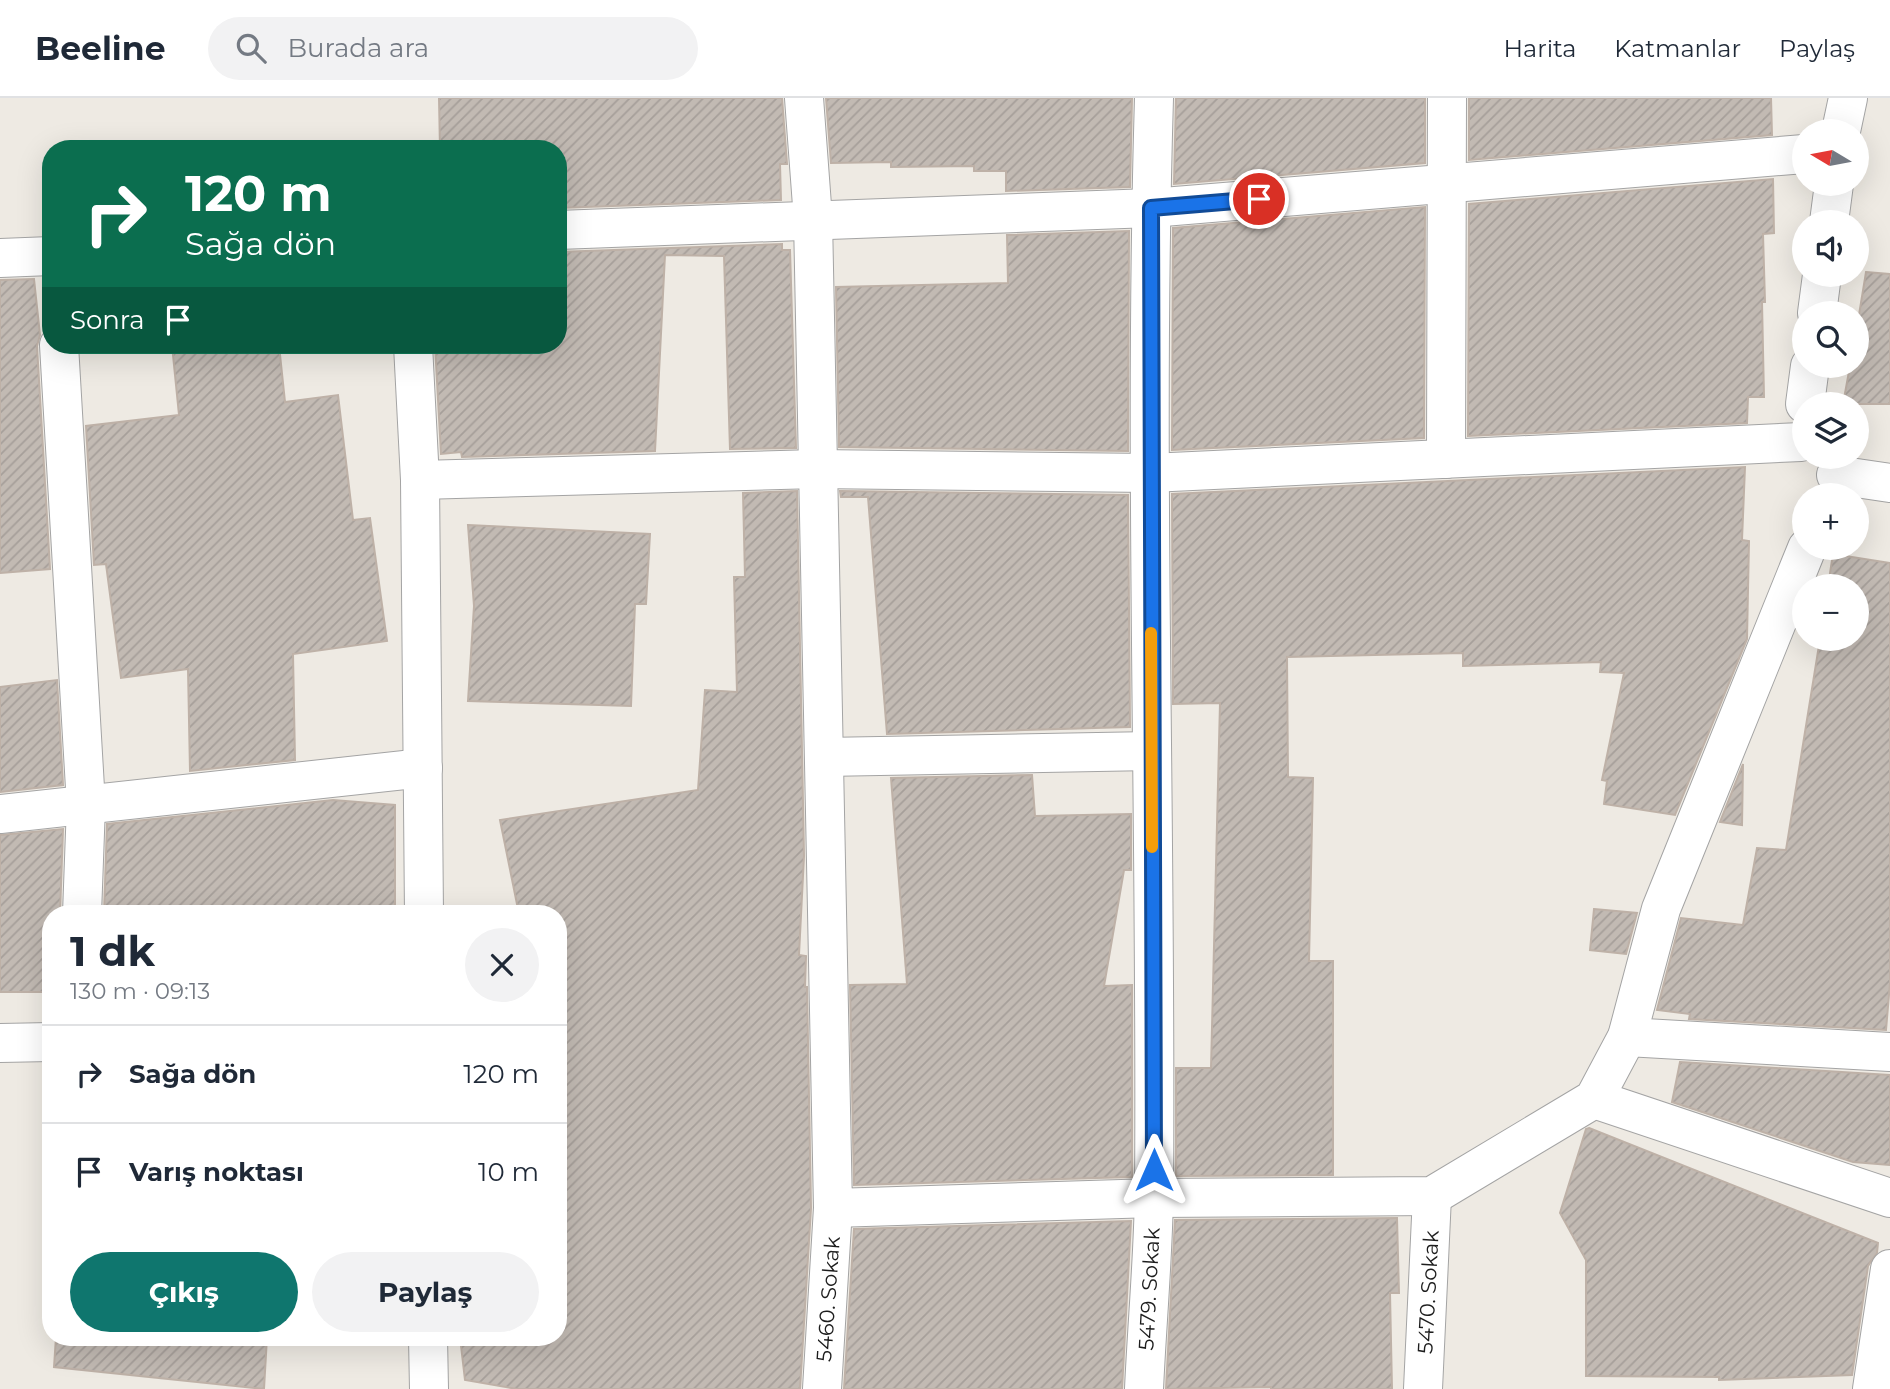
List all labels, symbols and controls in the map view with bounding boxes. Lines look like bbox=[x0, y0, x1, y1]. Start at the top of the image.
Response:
search box bbox=[208, 17, 698, 80]
text: Beeline bbox=[35, 28, 166, 68]
icon: search bbox=[232, 29, 270, 67]
text: Burada ara bbox=[288, 32, 429, 64]
text: Harita bbox=[1504, 34, 1576, 63]
text: Katmanlar bbox=[1614, 34, 1741, 63]
text: Paylaş bbox=[1779, 34, 1855, 63]
north arrow bbox=[1792, 119, 1869, 196]
map controls bbox=[1792, 119, 1869, 651]
text: 120 m bbox=[185, 164, 332, 223]
icon: right bbox=[70, 168, 161, 259]
pin bbox=[1229, 169, 1289, 229]
icon: arrive bbox=[1240, 180, 1278, 218]
button: sound bbox=[1792, 210, 1869, 287]
text: Sağa dön bbox=[185, 224, 336, 263]
icon: arrive bbox=[159, 301, 197, 339]
button: search bbox=[1792, 301, 1869, 378]
text: Sonra bbox=[70, 304, 145, 336]
button: layers bbox=[1792, 392, 1869, 469]
button: + bbox=[1792, 483, 1869, 560]
button: − bbox=[1792, 574, 1869, 651]
text: 1 dk bbox=[70, 925, 155, 977]
button: close bbox=[465, 928, 539, 1002]
text: 130 m · 09:13 bbox=[70, 977, 210, 1005]
icon: right bbox=[70, 1055, 108, 1093]
text: Sağa dön bbox=[129, 1058, 256, 1090]
text: 120 m bbox=[463, 1058, 539, 1090]
position arrow bbox=[1117, 1133, 1191, 1207]
icon: arrive bbox=[70, 1153, 108, 1191]
text: Varış noktası bbox=[129, 1156, 304, 1188]
text: 10 m bbox=[478, 1156, 539, 1188]
street label: 5479. Sokak bbox=[1133, 1227, 1165, 1351]
street label: 5470. Sokak bbox=[1412, 1229, 1444, 1354]
street label: 5460. Sokak bbox=[811, 1235, 845, 1363]
button: Çıkış bbox=[70, 1252, 298, 1332]
button: Paylaş bbox=[312, 1252, 539, 1332]

